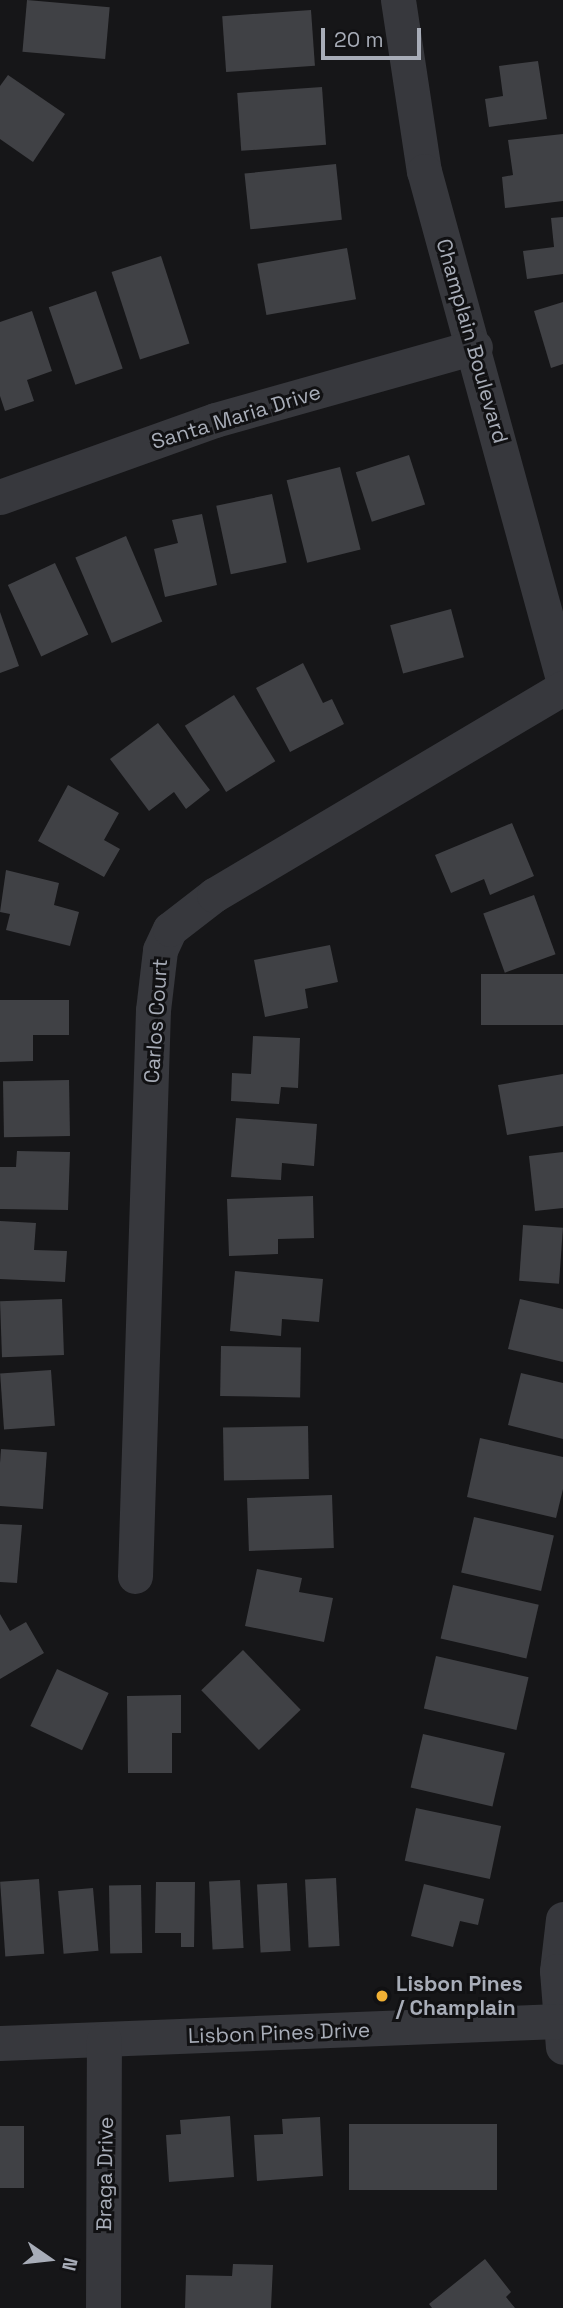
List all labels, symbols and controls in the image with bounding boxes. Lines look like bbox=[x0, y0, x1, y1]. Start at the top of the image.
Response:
scale bar bbox=[325, 14, 425, 58]
text: 20 m bbox=[334, 26, 384, 53]
street label: Champlain Boulevard bbox=[431, 236, 513, 446]
street label: Santa Maria Drive bbox=[148, 379, 324, 455]
street label: Carlos Court bbox=[139, 958, 173, 1084]
place label: Lisbon Pines / Champlain bbox=[396, 1971, 523, 2021]
marker: Lisbon Pines / Champlain bbox=[374, 1988, 390, 2004]
street label: Lisbon Pines Drive bbox=[187, 2017, 371, 2049]
street label: Braga Drive bbox=[91, 2117, 119, 2231]
north arrow bbox=[14, 2224, 84, 2294]
text: N bbox=[56, 2255, 84, 2273]

